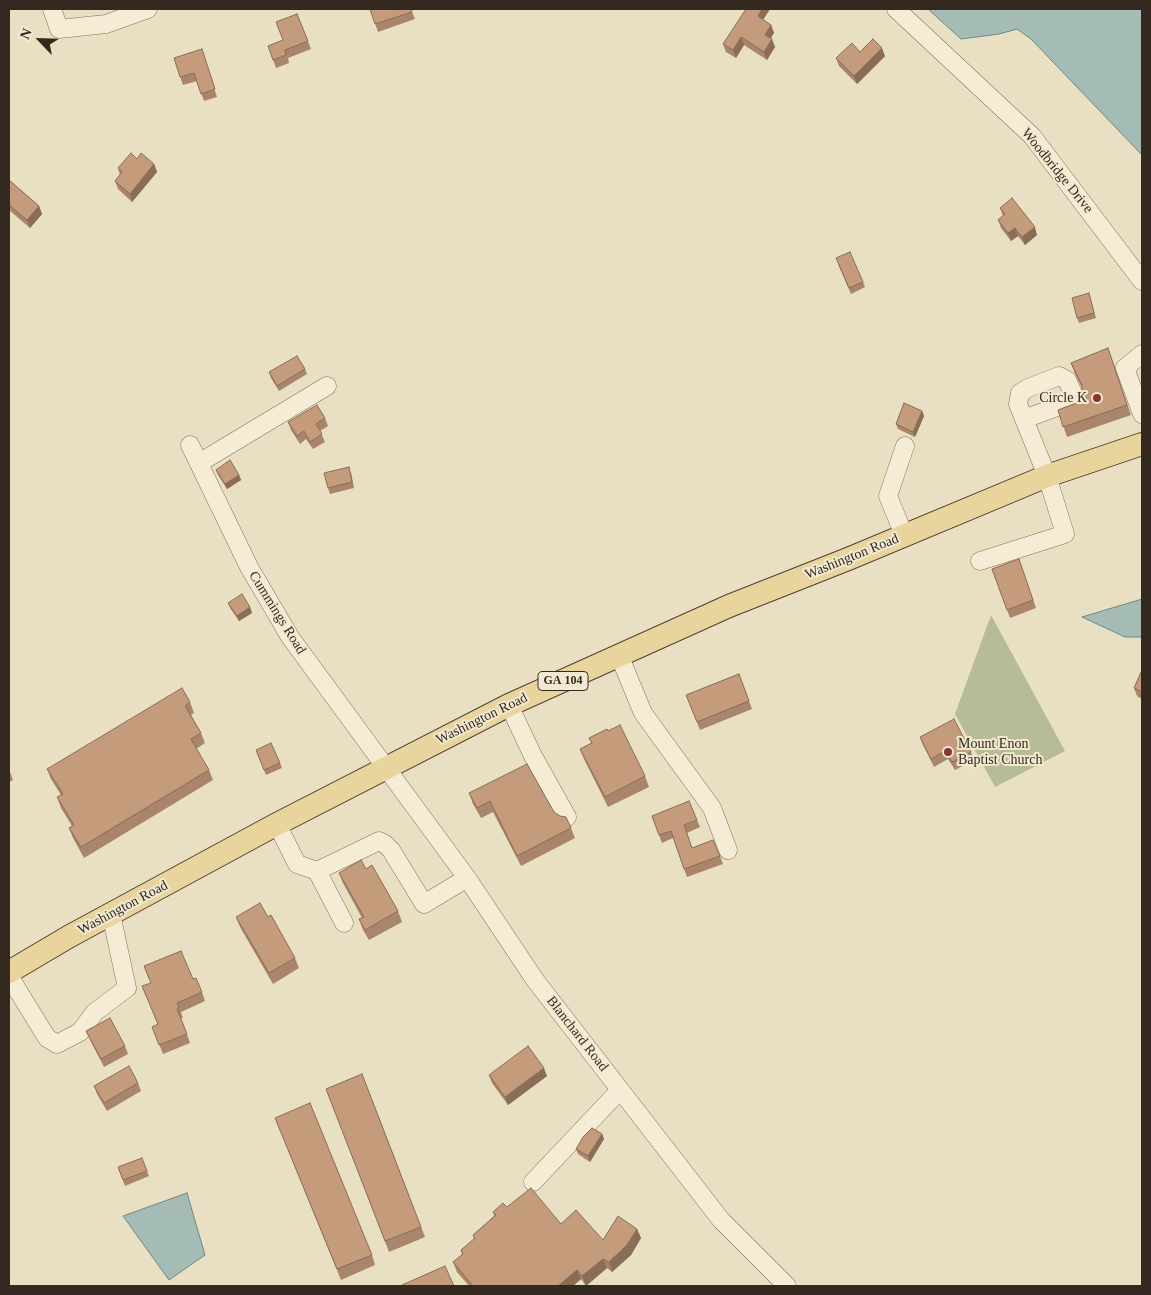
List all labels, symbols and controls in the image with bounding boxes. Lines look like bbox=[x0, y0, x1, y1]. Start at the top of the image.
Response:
north arrow bbox=[15, 15, 65, 65]
text: N bbox=[17, 26, 35, 41]
street label: Woodbridge Drive bbox=[1018, 125, 1096, 217]
place label: Circle K bbox=[1039, 390, 1087, 406]
marker: Circle K bbox=[1091, 392, 1103, 404]
street label: Washington Road bbox=[803, 531, 901, 583]
street label: Cummings Road bbox=[245, 568, 309, 658]
road number: GA 104 bbox=[538, 671, 588, 690]
street label: Washington Road bbox=[434, 690, 530, 748]
place label: Mount Enon Baptist Church bbox=[958, 736, 1042, 769]
marker: Mount Enon Baptist Church bbox=[942, 746, 954, 758]
street label: Washington Road bbox=[75, 877, 171, 939]
street label: Blanchard Road bbox=[542, 993, 612, 1075]

